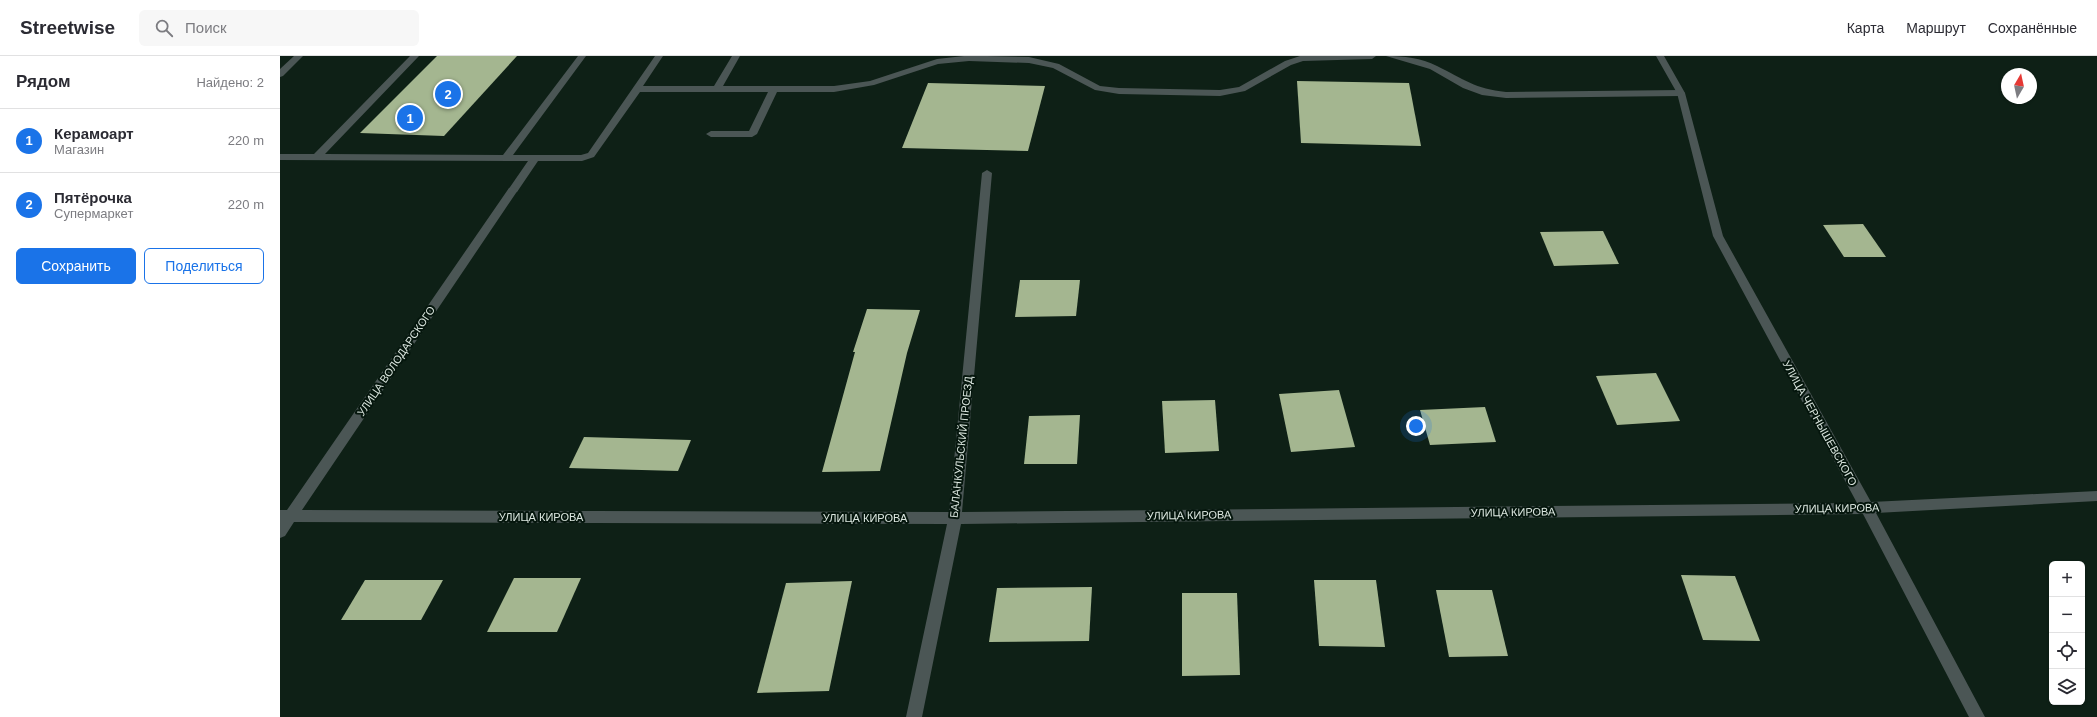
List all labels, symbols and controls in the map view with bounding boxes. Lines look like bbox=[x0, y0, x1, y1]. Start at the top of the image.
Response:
search box bbox=[139, 10, 419, 46]
text: Streetwise bbox=[20, 17, 115, 38]
icon: search bbox=[153, 17, 175, 39]
text: Поиск bbox=[185, 19, 227, 36]
text: Карта bbox=[1847, 20, 1884, 36]
text: Маршрут bbox=[1906, 20, 1966, 36]
text: Сохранённые bbox=[1988, 20, 2077, 36]
north arrow bbox=[2001, 68, 2037, 104]
text: Рядом bbox=[16, 72, 71, 91]
text: Найдено: 2 bbox=[196, 75, 264, 90]
pin: 2 bbox=[435, 79, 461, 109]
pin: 1 bbox=[397, 103, 423, 133]
text: Керамоарт bbox=[54, 125, 134, 142]
text: 1 bbox=[25, 133, 33, 148]
text: 220 m bbox=[228, 133, 264, 148]
text: Магазин bbox=[54, 142, 104, 157]
text: Пятёрочка bbox=[54, 189, 132, 206]
text: 2 bbox=[25, 197, 33, 212]
text: 220 m bbox=[228, 197, 264, 212]
text: Супермаркет bbox=[54, 206, 133, 221]
button: Сохранить bbox=[16, 248, 136, 284]
button: Поделиться bbox=[144, 248, 264, 284]
street label: УЛИЦА ВОЛОДАРСКОГО bbox=[355, 303, 438, 418]
street label: УЛИЦА ЧЕРНЫШЕВСКОГО bbox=[1781, 358, 1860, 488]
street label: БАЛАНКУЛЬСКИЙ ПРОЕЗД bbox=[948, 375, 974, 518]
your location bbox=[1406, 416, 1426, 436]
street label: УЛИЦА КИРОВА bbox=[1795, 501, 1880, 515]
street label: УЛИЦА КИРОВА bbox=[1471, 505, 1556, 519]
street label: УЛИЦА КИРОВА bbox=[1147, 508, 1232, 522]
street label: УЛИЦА КИРОВА bbox=[499, 511, 584, 523]
street label: УЛИЦА КИРОВА bbox=[823, 512, 908, 524]
map controls bbox=[2049, 561, 2085, 705]
button: + bbox=[2049, 561, 2085, 597]
button: − bbox=[2049, 597, 2085, 633]
button: locate bbox=[2049, 633, 2085, 669]
button: layers bbox=[2049, 669, 2085, 705]

